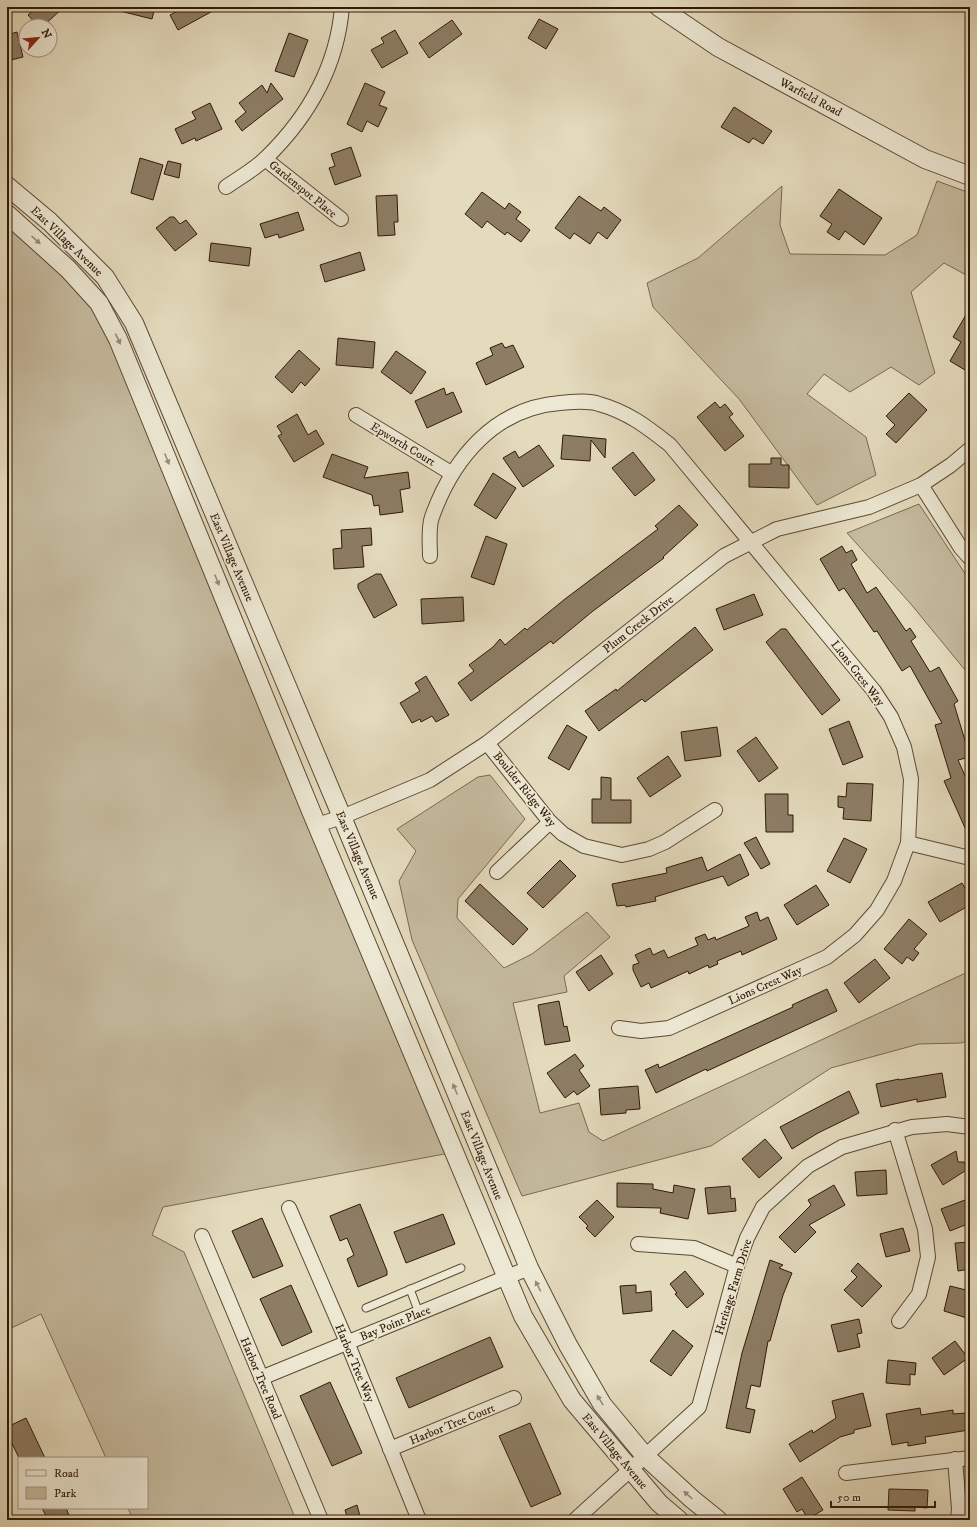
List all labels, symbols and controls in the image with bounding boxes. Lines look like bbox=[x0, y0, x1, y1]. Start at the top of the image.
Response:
north arrow bbox=[18, 18, 58, 58]
text: N bbox=[38, 27, 54, 41]
street label: Warfield Road bbox=[776, 74, 845, 120]
street label: Gardenspot Place bbox=[266, 157, 340, 221]
street label: East Village Avenue bbox=[27, 203, 106, 280]
one-way arrow bbox=[31, 235, 41, 245]
one-way arrow bbox=[115, 333, 121, 345]
street label: Epworth Court bbox=[368, 419, 438, 470]
one-way arrow bbox=[165, 454, 171, 466]
street label: East Village Avenue bbox=[206, 511, 257, 604]
one-way arrow bbox=[214, 574, 220, 586]
street label: Plum Creek Drive bbox=[600, 592, 677, 657]
street label: Lions Crest Way bbox=[827, 637, 888, 709]
street label: Boulder Ridge Way bbox=[490, 749, 560, 830]
street label: East Village Avenue bbox=[332, 809, 383, 902]
street label: Lions Crest Way bbox=[726, 962, 805, 1008]
one-way arrow bbox=[451, 1082, 457, 1094]
street label: East Village Avenue bbox=[457, 1108, 506, 1202]
street label: Heritage Farm Drive bbox=[712, 1237, 755, 1337]
one-way arrow bbox=[535, 1280, 541, 1292]
street label: Bay Point Place bbox=[358, 1302, 433, 1344]
street label: Harbor Tree Way bbox=[331, 1322, 378, 1405]
street label: Harbor Tree Road bbox=[236, 1335, 285, 1422]
one-way arrow bbox=[597, 1394, 604, 1406]
street label: Harbor Tree Court bbox=[407, 1400, 497, 1448]
street label: East Village Avenue bbox=[578, 1410, 651, 1493]
legend bbox=[18, 1457, 148, 1509]
text: Road bbox=[54, 1466, 79, 1481]
scale bar bbox=[831, 1483, 935, 1509]
text: Park bbox=[54, 1486, 76, 1501]
text: 50 m bbox=[837, 1490, 861, 1505]
one-way arrow bbox=[683, 1491, 693, 1500]

